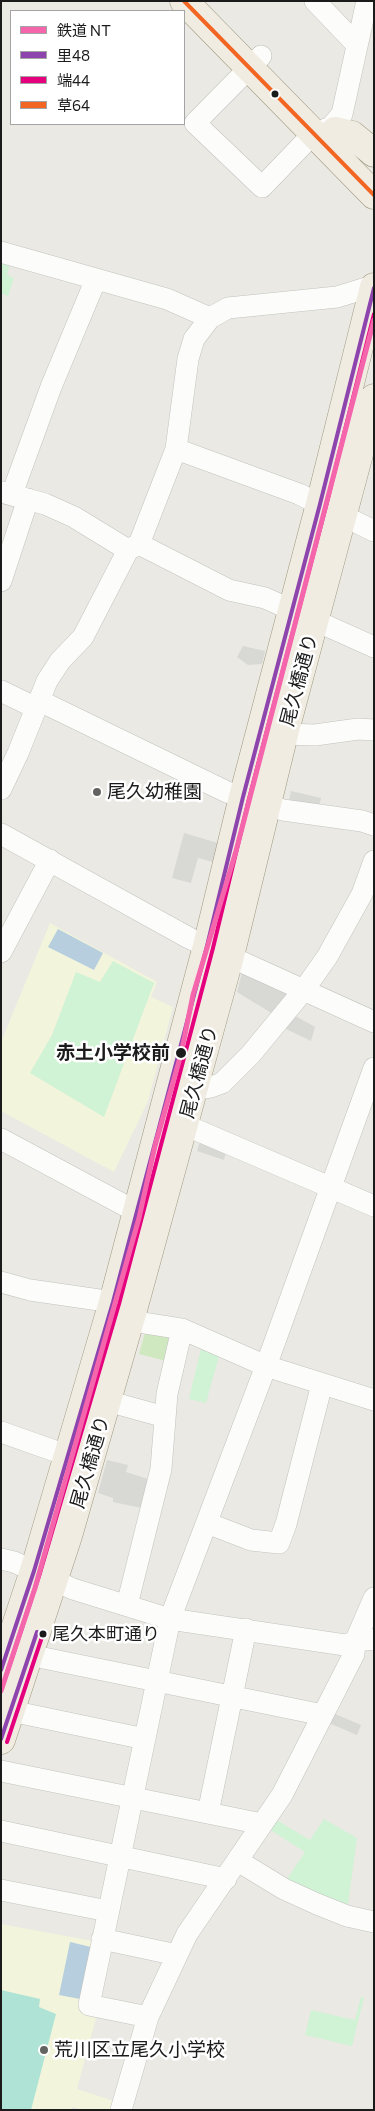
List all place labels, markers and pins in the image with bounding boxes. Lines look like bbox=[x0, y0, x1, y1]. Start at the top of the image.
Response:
unlabelled marker bbox=[270, 89, 280, 99]
place label: 尾久幼稚園 bbox=[107, 781, 202, 803]
marker: 尾久幼稚園 bbox=[91, 786, 103, 798]
place label: 赤土小学校前 bbox=[56, 1042, 170, 1064]
marker: 赤土小学校前 bbox=[174, 1046, 188, 1060]
place label: 尾久本町通り bbox=[52, 1623, 160, 1645]
marker: 尾久本町通り bbox=[38, 1629, 48, 1639]
place label: 荒川区立尾久小学校 bbox=[54, 2039, 225, 2061]
marker: 荒川区立尾久小学校 bbox=[38, 2044, 50, 2056]

